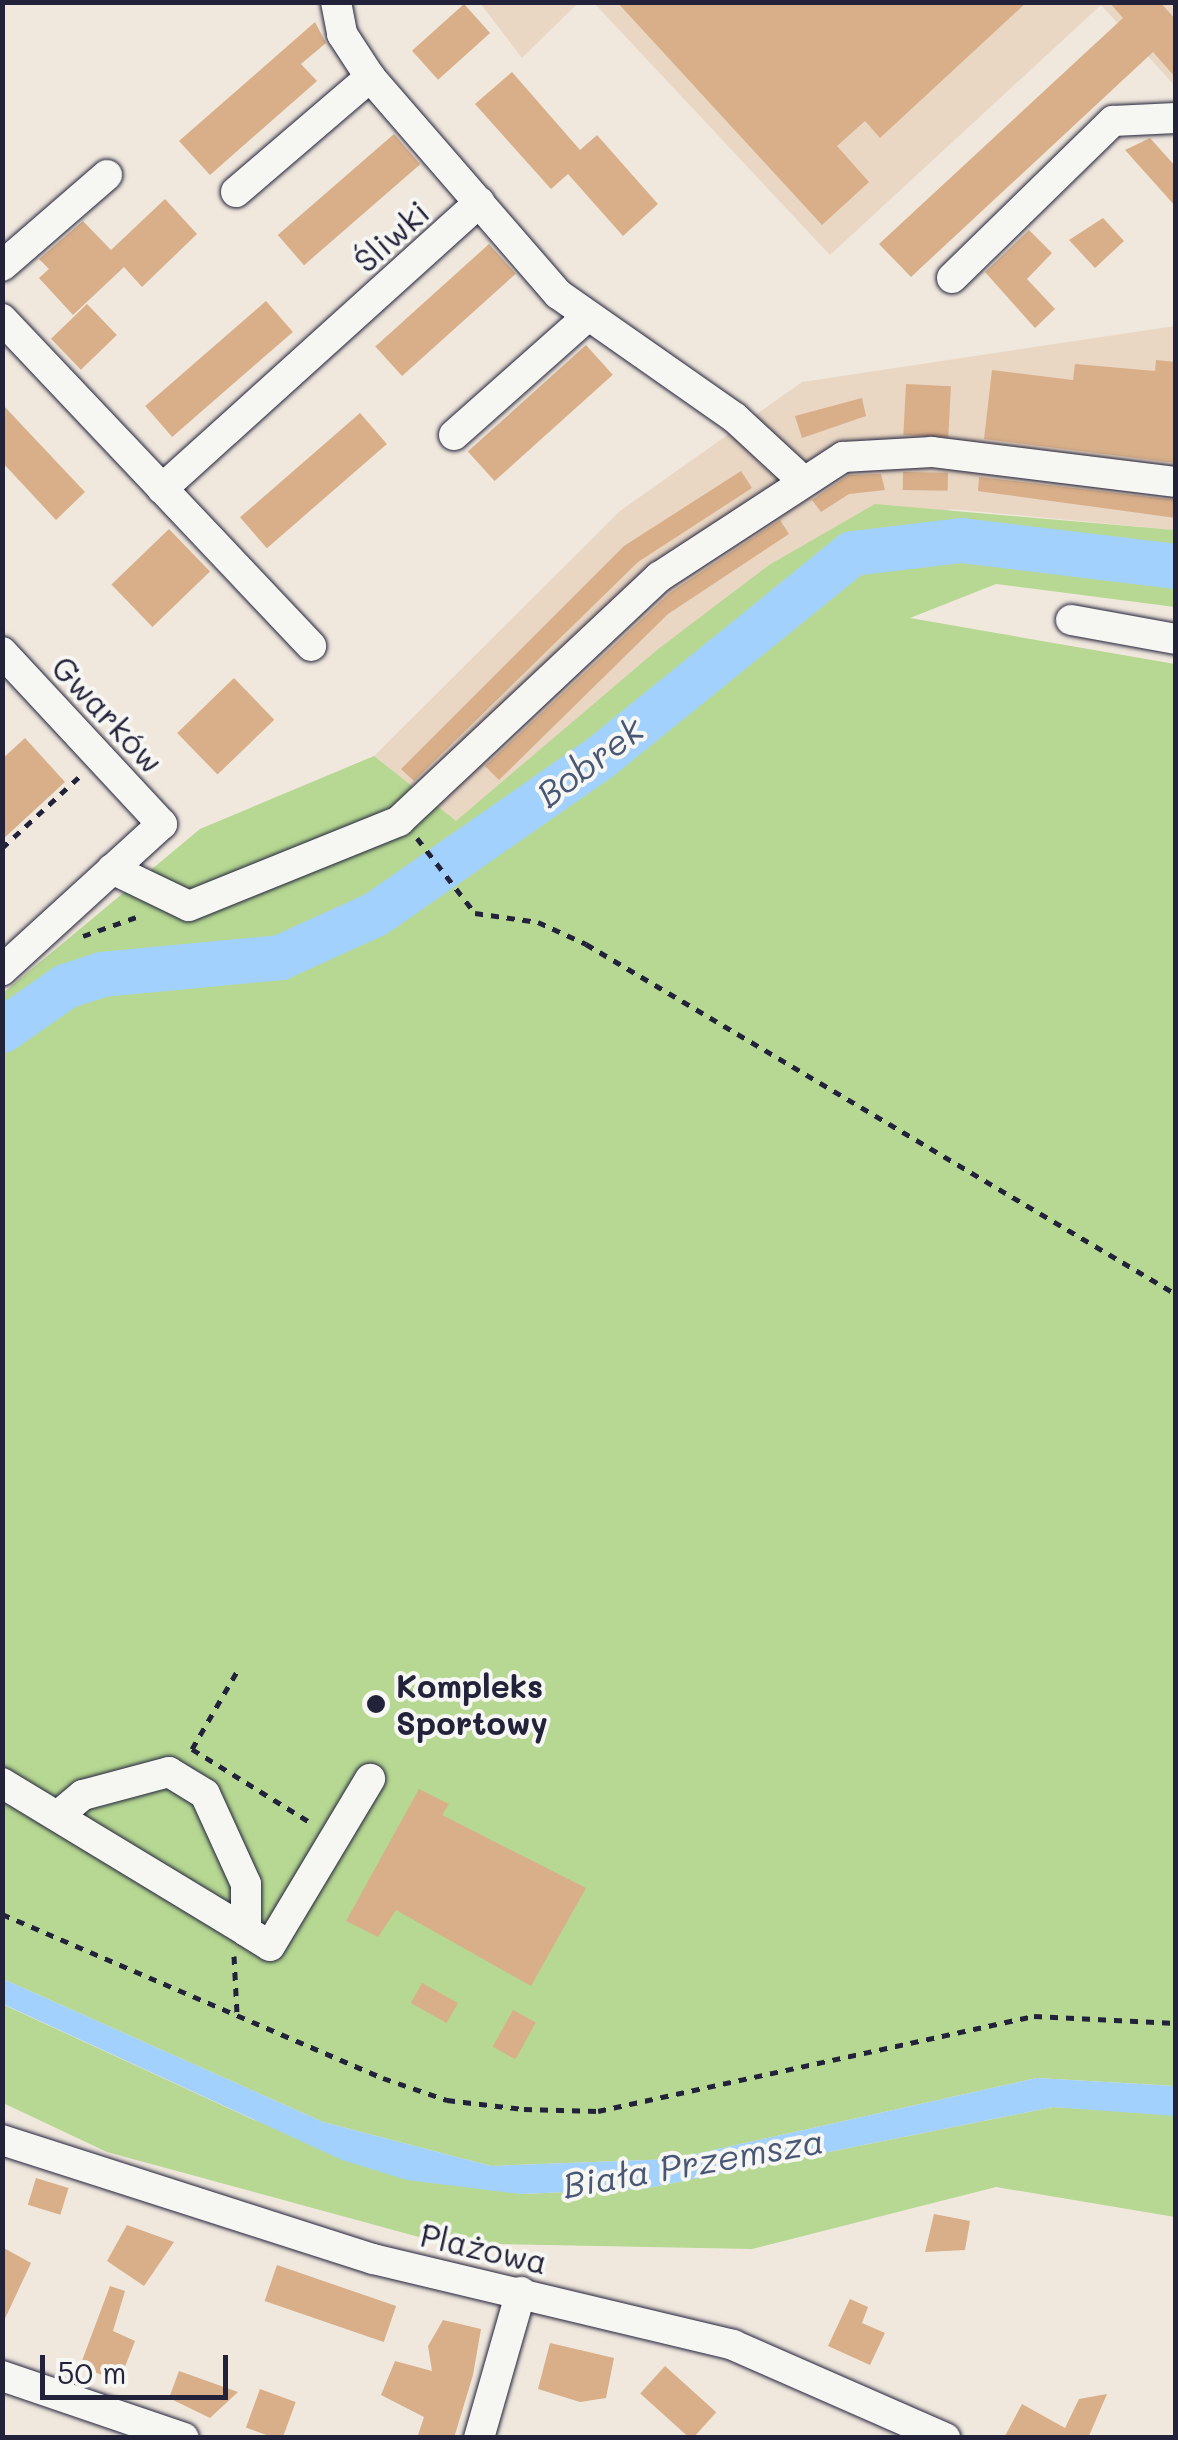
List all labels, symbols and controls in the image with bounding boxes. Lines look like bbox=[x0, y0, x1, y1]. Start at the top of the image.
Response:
street label: Śliwki bbox=[346, 192, 436, 280]
street label: Gwarków bbox=[44, 648, 172, 780]
water label: Bobrek bbox=[527, 707, 651, 815]
place label: Kompleks Sportowy bbox=[396, 1667, 548, 1742]
marker: Kompleks Sportowy bbox=[365, 1693, 387, 1715]
water label: Biała Przemsza bbox=[559, 2118, 827, 2206]
street label: Plażowa bbox=[417, 2215, 551, 2281]
scale bar bbox=[45, 2335, 232, 2397]
text: 50 m bbox=[57, 2352, 127, 2392]

